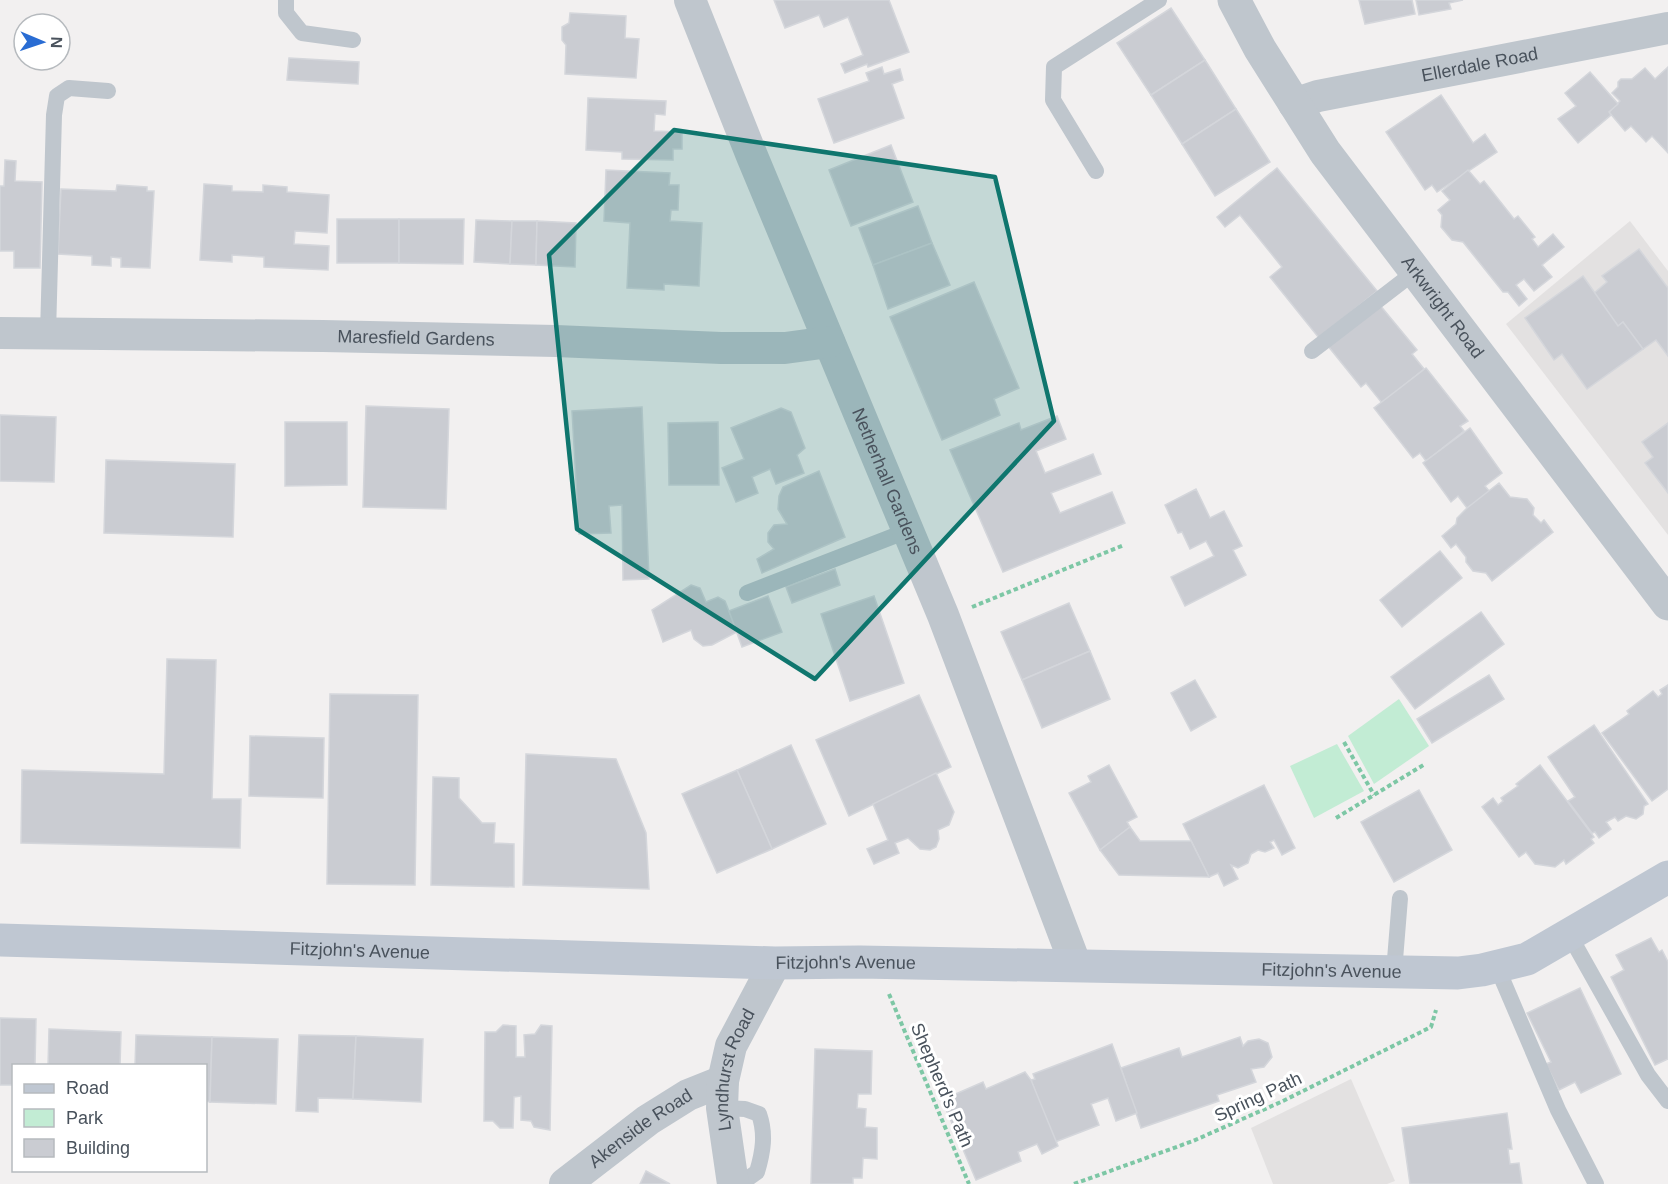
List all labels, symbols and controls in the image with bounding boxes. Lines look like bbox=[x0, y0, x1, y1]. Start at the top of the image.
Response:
north arrow bbox=[12, 12, 72, 72]
text: N bbox=[48, 36, 65, 49]
street label: Ellerdale Road bbox=[1420, 44, 1540, 86]
street label: Arkwright Road bbox=[1398, 252, 1488, 362]
street label: Maresfield Gardens bbox=[337, 326, 495, 350]
street label: Netherhall Gardens bbox=[848, 405, 927, 557]
street label: Fitzjohn's Avenue bbox=[289, 939, 430, 963]
street label: Fitzjohn's Avenue bbox=[775, 952, 916, 973]
street label: Fitzjohn's Avenue bbox=[1261, 959, 1402, 982]
street label: Lyndhurst Road bbox=[712, 1006, 759, 1132]
street label: Shepherd's Path bbox=[907, 1020, 977, 1150]
legend bbox=[12, 1064, 207, 1172]
street label: Spring Path bbox=[1211, 1068, 1305, 1126]
text: Road bbox=[66, 1078, 109, 1098]
street label: Akenside Road bbox=[585, 1085, 696, 1172]
text: Park bbox=[66, 1108, 104, 1128]
text: Building bbox=[66, 1138, 130, 1158]

